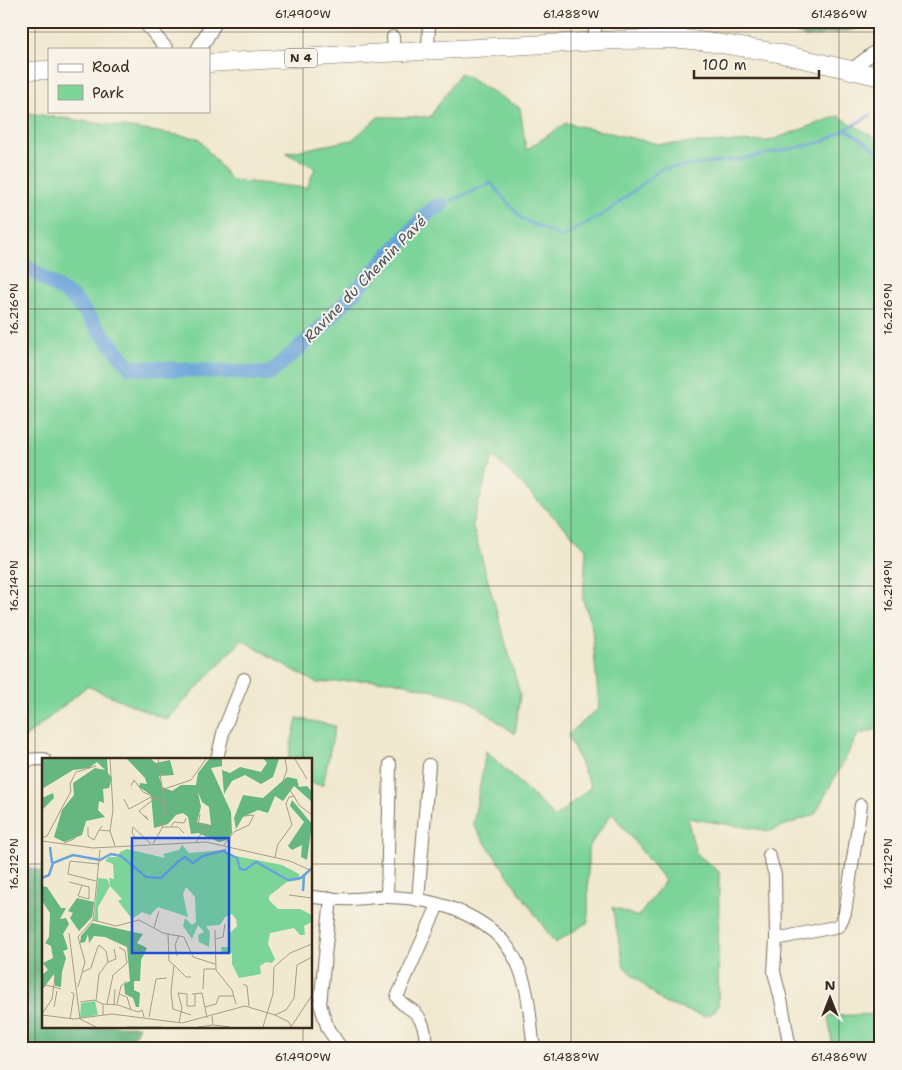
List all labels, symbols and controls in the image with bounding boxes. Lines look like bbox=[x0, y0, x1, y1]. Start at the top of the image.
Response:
text: 61.490°W bbox=[275, 6, 331, 22]
text: 61.488°W bbox=[543, 6, 599, 22]
text: 61.486°W bbox=[811, 6, 867, 22]
legend bbox=[48, 48, 210, 112]
road number: N 4 bbox=[285, 48, 317, 68]
scale bar bbox=[694, 48, 820, 80]
text: 100 m bbox=[702, 55, 747, 75]
text: Road bbox=[92, 57, 130, 77]
text: Park bbox=[92, 83, 124, 103]
water label: Ravine du Chemin Pavé bbox=[299, 211, 431, 347]
text: 16.216°N bbox=[6, 283, 22, 335]
text: 16.216°N bbox=[880, 283, 896, 335]
text: 16.214°N bbox=[6, 560, 22, 612]
text: 16.214°N bbox=[880, 560, 896, 612]
inset map bbox=[42, 758, 312, 1028]
text: 16.212°N bbox=[6, 838, 22, 890]
text: 16.212°N bbox=[880, 838, 896, 890]
north arrow bbox=[804, 972, 854, 1022]
text: N bbox=[824, 976, 836, 994]
text: 61.490°W bbox=[275, 1049, 331, 1065]
text: 61.488°W bbox=[543, 1049, 599, 1065]
text: 61.486°W bbox=[811, 1049, 867, 1065]

